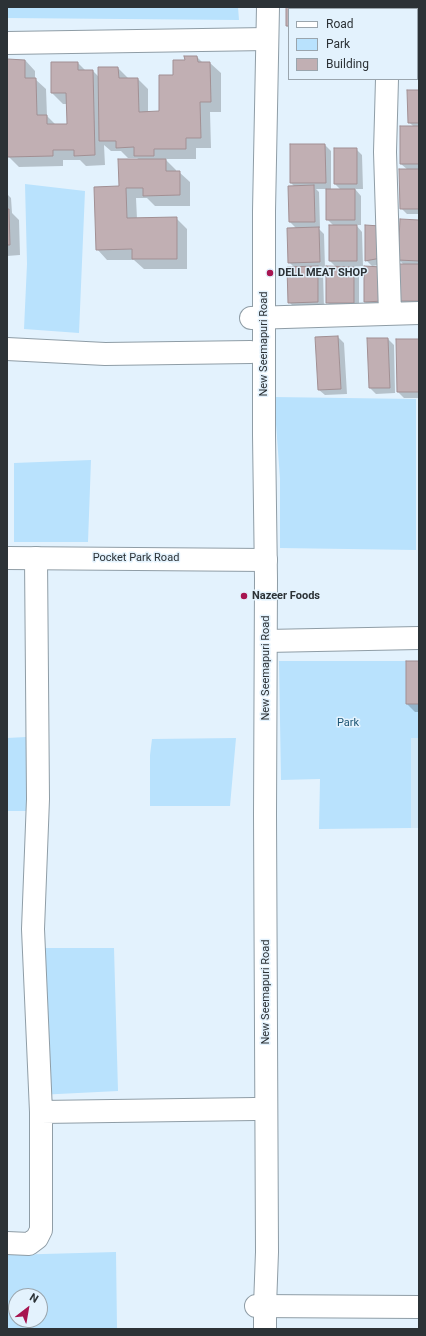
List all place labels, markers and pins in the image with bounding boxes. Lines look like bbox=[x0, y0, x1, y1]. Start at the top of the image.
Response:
place label: DELL MEAT SHOP bbox=[278, 266, 367, 280]
marker: DELL MEAT SHOP bbox=[265, 268, 275, 278]
place label: Nazeer Foods bbox=[252, 589, 320, 603]
marker: Nazeer Foods bbox=[239, 591, 249, 601]

